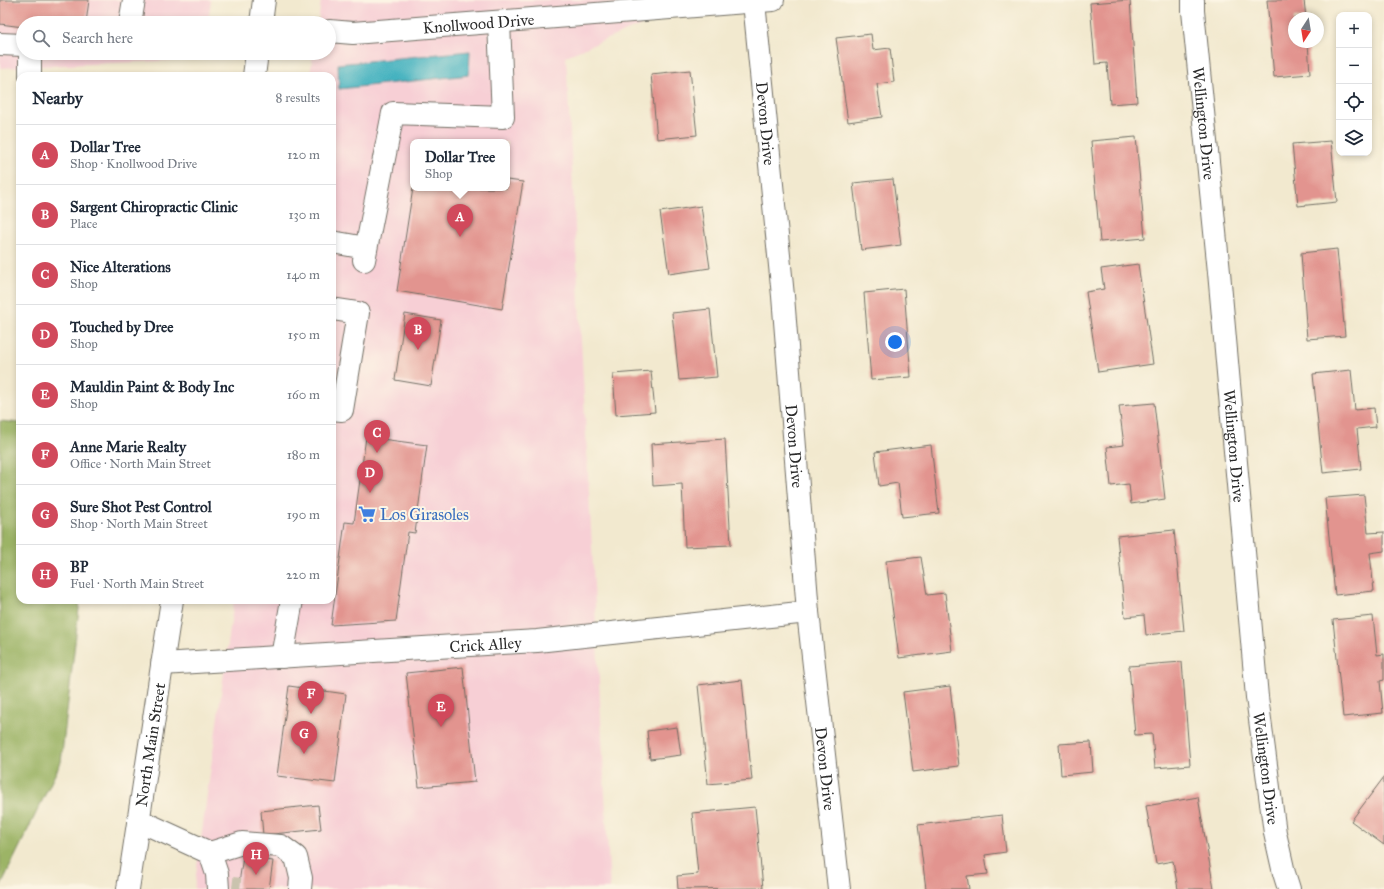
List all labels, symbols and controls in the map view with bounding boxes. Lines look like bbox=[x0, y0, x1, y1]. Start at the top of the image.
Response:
street label: Knollwood Drive bbox=[422, 10, 535, 37]
north arrow bbox=[1288, 12, 1324, 48]
map controls bbox=[1336, 12, 1372, 156]
button: + bbox=[1336, 12, 1372, 48]
search box bbox=[16, 16, 336, 60]
icon: search bbox=[30, 27, 52, 49]
text: Search here bbox=[62, 29, 133, 47]
button: − bbox=[1336, 48, 1372, 84]
street label: Wellington Drive bbox=[1189, 66, 1219, 181]
street label: Devon Drive bbox=[752, 81, 779, 167]
button: locate bbox=[1336, 84, 1372, 120]
text: Nearby bbox=[32, 88, 83, 109]
text: 8 results bbox=[276, 90, 320, 106]
button: layers bbox=[1336, 120, 1372, 156]
text: Dollar Tree bbox=[70, 138, 141, 156]
popup bbox=[410, 139, 510, 191]
text: A bbox=[41, 147, 49, 163]
text: 120 m bbox=[287, 147, 320, 163]
text: Dollar Tree bbox=[425, 148, 495, 166]
text: Shop · Knollwood Drive bbox=[70, 156, 197, 172]
text: Shop bbox=[425, 166, 452, 182]
text: Sargent Chiropractic Clinic bbox=[70, 198, 238, 216]
pin: A bbox=[447, 204, 473, 237]
text: B bbox=[41, 207, 49, 223]
text: 130 m bbox=[288, 207, 320, 223]
text: Place bbox=[70, 216, 97, 232]
text: Nice Alterations bbox=[70, 258, 171, 276]
text: C bbox=[41, 267, 49, 283]
text: 140 m bbox=[286, 267, 320, 283]
text: Shop bbox=[70, 276, 98, 292]
pin: B bbox=[405, 317, 431, 350]
text: Touched by Dree bbox=[70, 318, 174, 336]
text: D bbox=[40, 327, 50, 343]
text: 150 m bbox=[288, 327, 320, 343]
your location bbox=[885, 332, 905, 352]
text: Shop bbox=[70, 336, 98, 352]
text: Mauldin Paint & Body Inc bbox=[70, 378, 234, 396]
text: E bbox=[40, 387, 50, 403]
text: 160 m bbox=[287, 387, 320, 403]
street label: Wellington Drive bbox=[1220, 389, 1249, 504]
text: Shop bbox=[70, 396, 98, 412]
street label: Devon Drive bbox=[782, 403, 807, 489]
pin: C bbox=[364, 420, 390, 453]
text: Anne Marie Realty bbox=[70, 438, 186, 456]
text: F bbox=[41, 447, 49, 463]
text: 180 m bbox=[287, 447, 320, 463]
text: Office · North Main Street bbox=[70, 456, 211, 472]
pin: D bbox=[357, 460, 383, 493]
text: Sure Shot Pest Control bbox=[70, 498, 212, 516]
supermarket icon: Los Girasoles bbox=[357, 504, 377, 524]
place label: Los Girasoles bbox=[380, 505, 469, 524]
text: G bbox=[40, 507, 50, 523]
text: 190 m bbox=[287, 507, 320, 523]
text: Shop · North Main Street bbox=[70, 516, 208, 532]
text: BP bbox=[70, 558, 88, 576]
text: H bbox=[39, 567, 51, 583]
text: 220 m bbox=[286, 567, 320, 583]
text: Fuel · North Main Street bbox=[70, 576, 204, 592]
street label: Crick Alley bbox=[449, 633, 523, 656]
street label: North Main Street bbox=[132, 681, 169, 808]
pin: F bbox=[298, 681, 324, 714]
pin: E bbox=[428, 694, 454, 727]
street label: Wellington Drive bbox=[1249, 711, 1283, 826]
pin: G bbox=[291, 721, 317, 754]
street label: Devon Drive bbox=[811, 726, 839, 812]
pin: H bbox=[243, 842, 269, 875]

